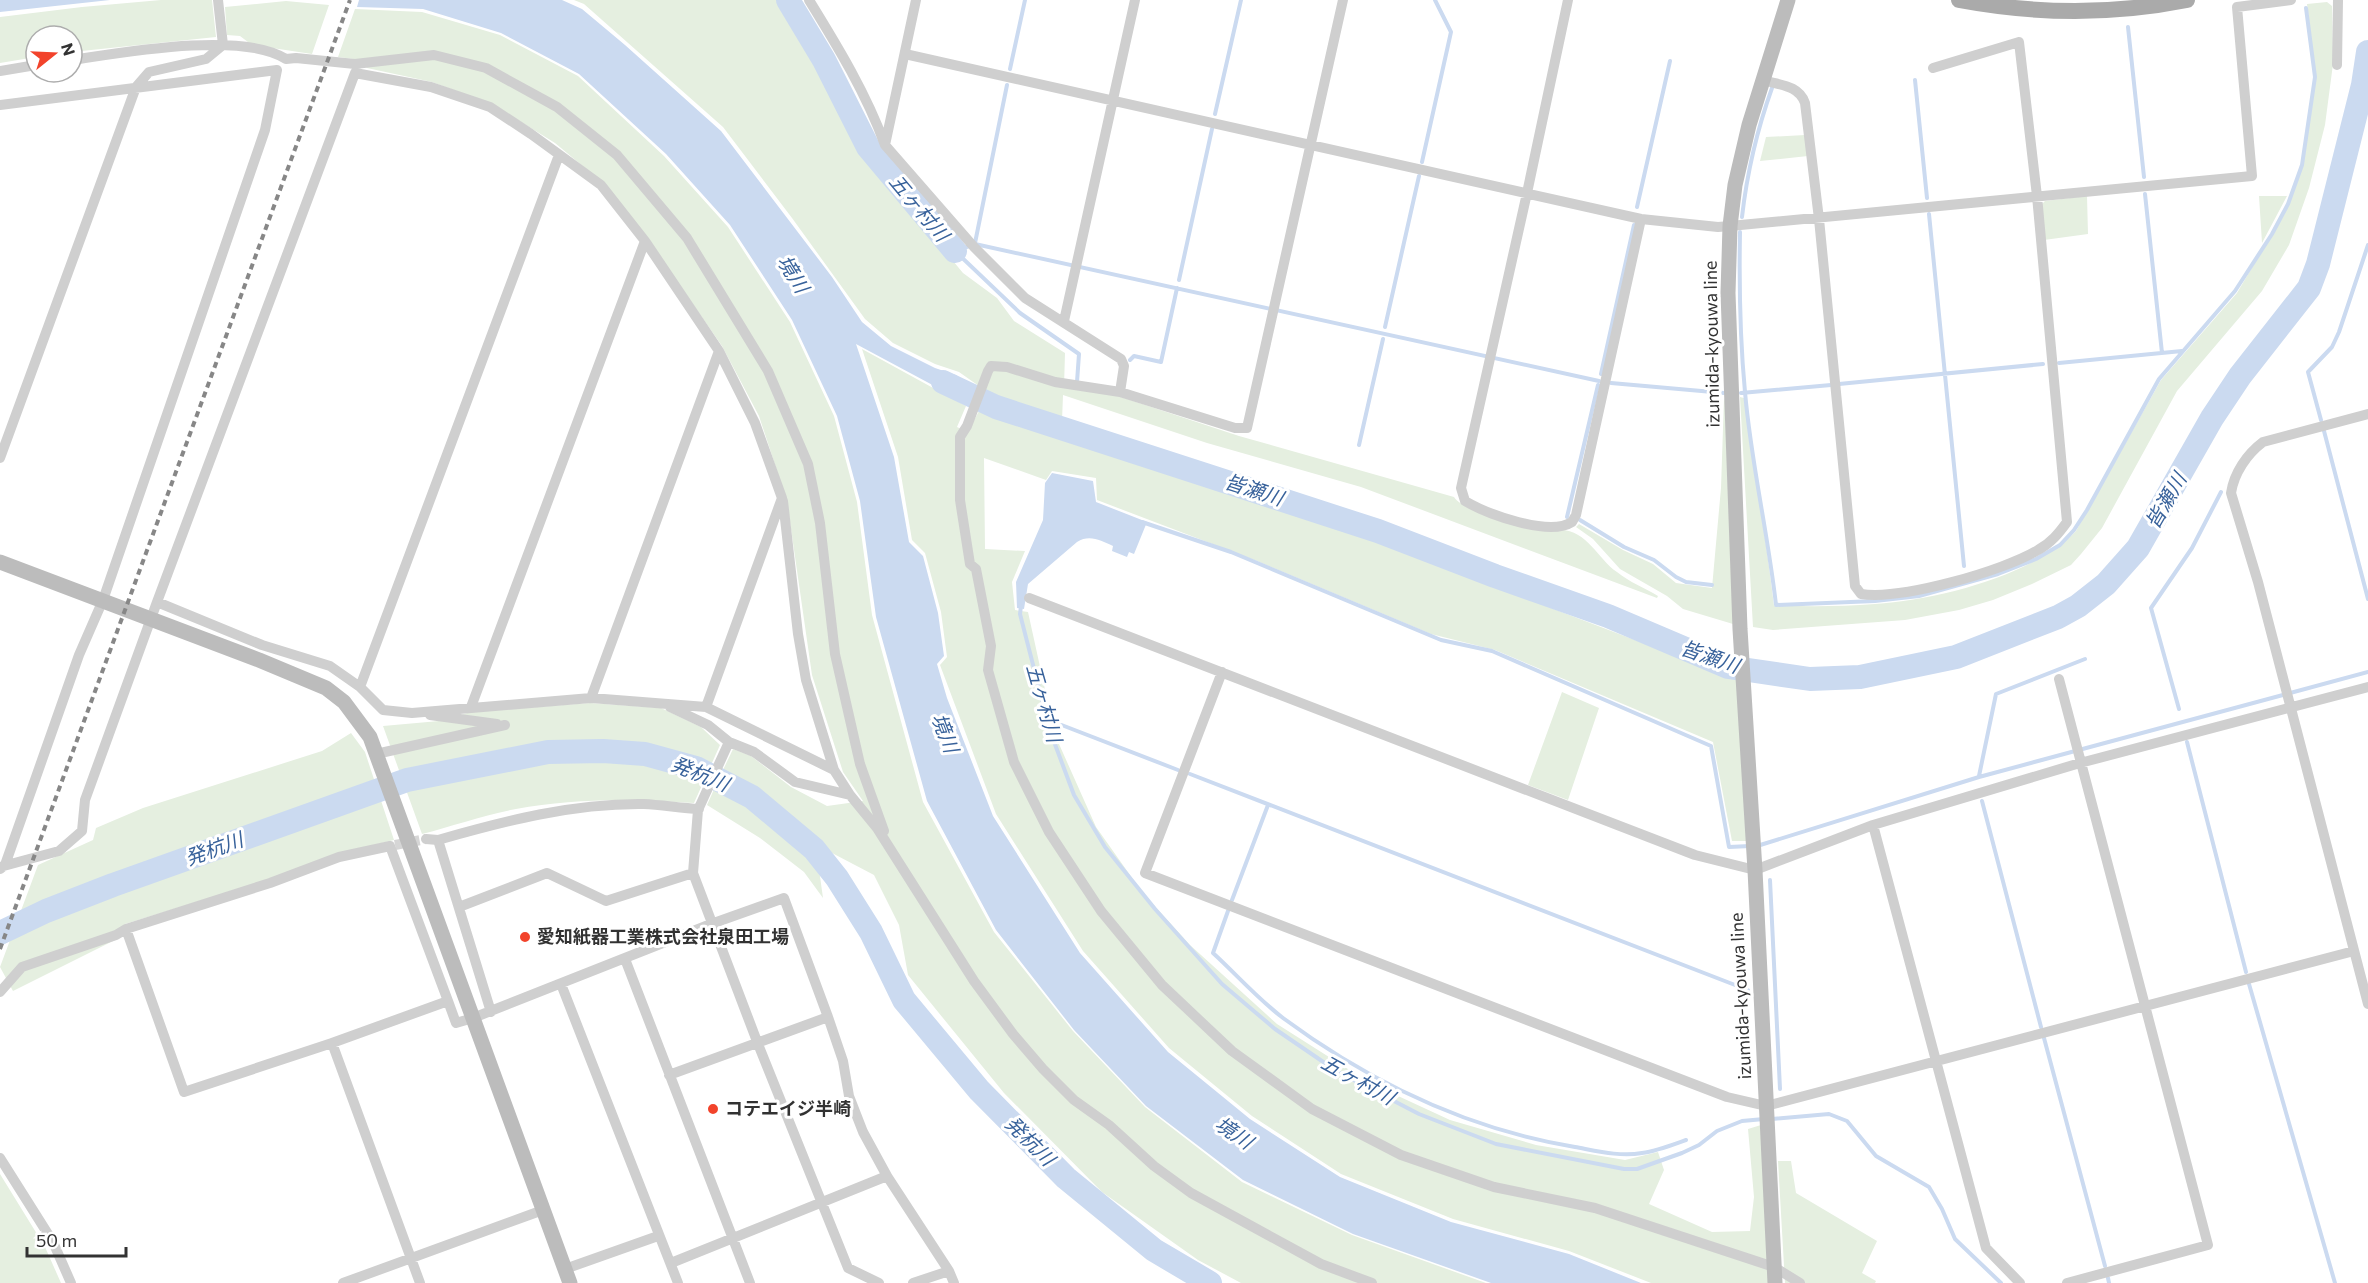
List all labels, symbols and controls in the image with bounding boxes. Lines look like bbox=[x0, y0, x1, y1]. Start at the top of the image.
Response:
north arrow bbox=[24, 24, 84, 84]
text: N bbox=[58, 41, 80, 58]
water label: 五ヶ村川 bbox=[885, 169, 956, 247]
water label: 境川 bbox=[773, 250, 816, 298]
street label: izumida-kyouwa line bbox=[1699, 260, 1723, 428]
water label: 皆瀬川 bbox=[2140, 467, 2192, 532]
water label: 皆瀬川 bbox=[1222, 468, 1288, 510]
water label: 皆瀬川 bbox=[1678, 635, 1744, 678]
water label: 五ヶ村川 bbox=[1022, 661, 1068, 746]
water label: 境川 bbox=[928, 710, 965, 757]
water label: 発杭川 bbox=[668, 751, 735, 796]
water label: 発杭川 bbox=[181, 826, 248, 870]
street label: izumida-kyouwa line bbox=[1725, 912, 1755, 1080]
place label: 愛知紙器工業株式会社泉田工場 bbox=[537, 925, 789, 947]
marker: 愛知紙器工業株式会社泉田工場 bbox=[518, 930, 532, 944]
water label: 五ヶ村川 bbox=[1318, 1049, 1401, 1110]
place label: コテエイジ半崎 bbox=[725, 1097, 851, 1119]
marker: コテエイジ半崎 bbox=[706, 1102, 720, 1116]
water label: 発杭川 bbox=[1001, 1111, 1062, 1171]
water label: 境川 bbox=[1211, 1111, 1260, 1154]
scale bar bbox=[27, 1220, 126, 1258]
text: 50 m bbox=[36, 1229, 77, 1251]

